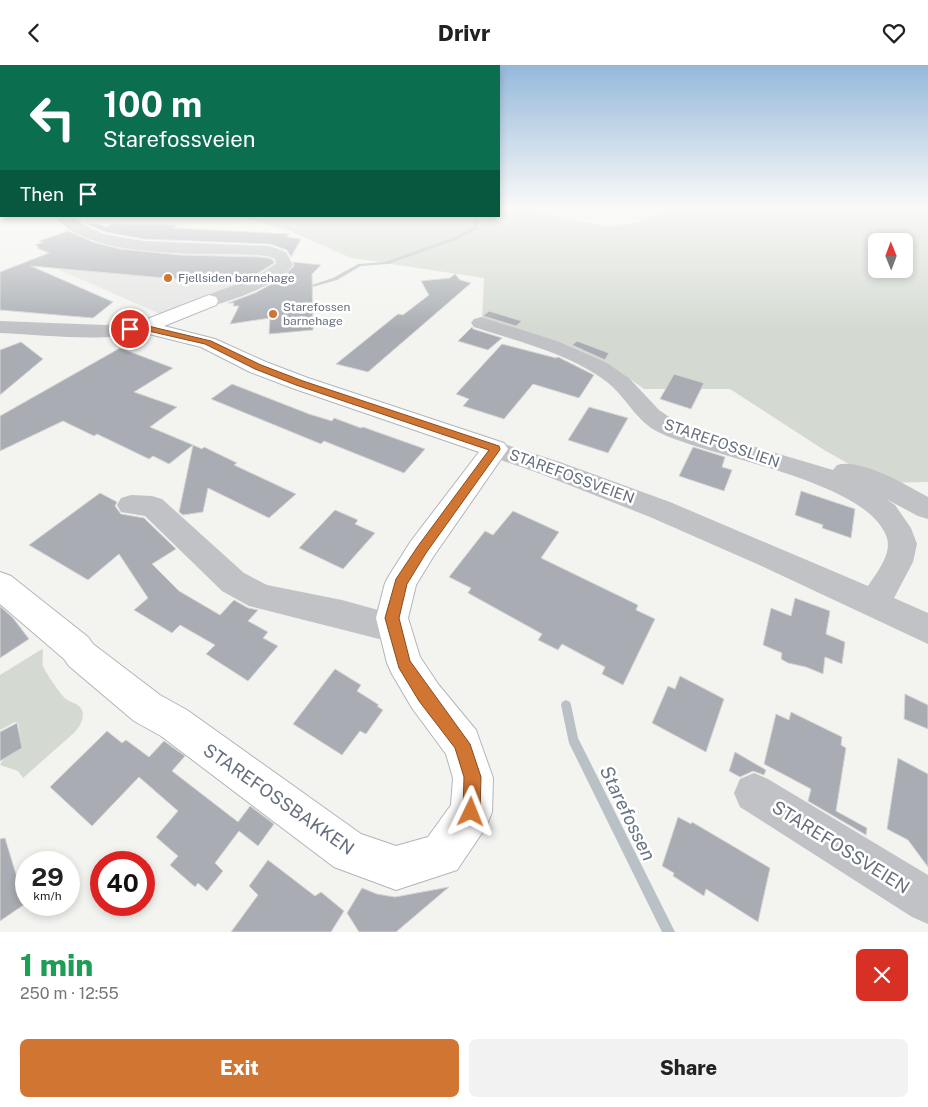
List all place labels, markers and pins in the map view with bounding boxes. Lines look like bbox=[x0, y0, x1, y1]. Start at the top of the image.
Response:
place label: Fjellsiden barnehage bbox=[178, 271, 295, 285]
marker: Fjellsiden barnehage bbox=[162, 272, 174, 284]
place label: Starefossen barnehage bbox=[283, 300, 351, 328]
pin bbox=[109, 308, 151, 350]
marker: Starefossen barnehage bbox=[267, 308, 279, 320]

